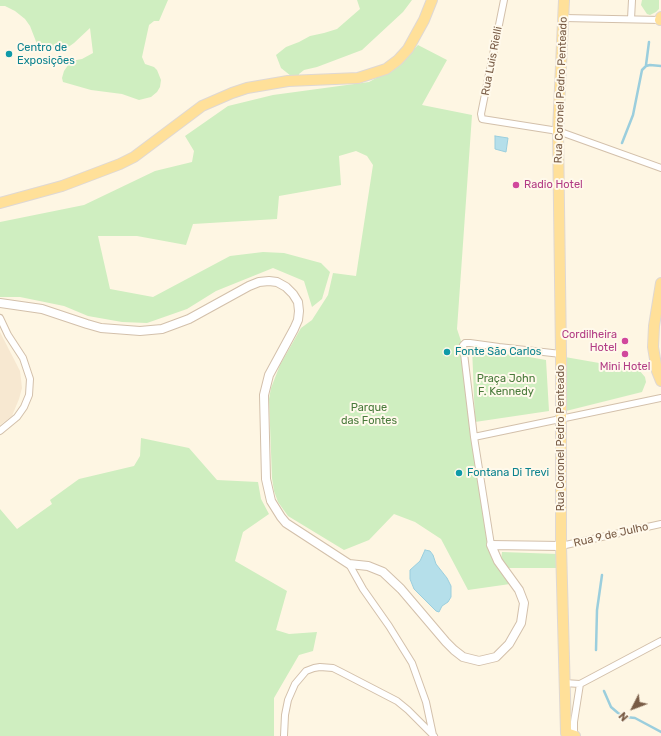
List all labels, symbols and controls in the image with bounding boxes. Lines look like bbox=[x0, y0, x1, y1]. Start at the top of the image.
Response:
street label: Rua Coronel Pedro Penteado bbox=[552, 16, 570, 164]
street label: Rua Luis Rielli bbox=[479, 25, 505, 97]
place label: Centro de Exposições bbox=[17, 41, 75, 67]
marker: Centro de Exposições bbox=[4, 49, 14, 59]
place label: Radio Hotel bbox=[524, 178, 583, 192]
marker: Radio Hotel bbox=[511, 180, 521, 190]
place label: Cordilheira Hotel bbox=[562, 328, 617, 354]
marker: Cordilheira Hotel bbox=[620, 336, 630, 346]
place label: Fonte São Carlos bbox=[455, 345, 541, 359]
marker: Fonte São Carlos bbox=[442, 347, 452, 357]
marker: Mini Hotel bbox=[620, 349, 630, 359]
place label: Mini Hotel bbox=[600, 360, 650, 374]
street label: Rua Coronel Pedro Penteado bbox=[554, 365, 568, 511]
park label: Praça John F. Kennedy bbox=[477, 372, 535, 398]
park label: Parque das Fontes bbox=[341, 401, 397, 427]
place label: Fontana Di Trevi bbox=[467, 466, 549, 480]
marker: Fontana Di Trevi bbox=[454, 468, 464, 478]
street label: Rua 9 de Julho bbox=[572, 520, 650, 550]
north arrow bbox=[613, 688, 653, 728]
text: N bbox=[616, 709, 631, 724]

